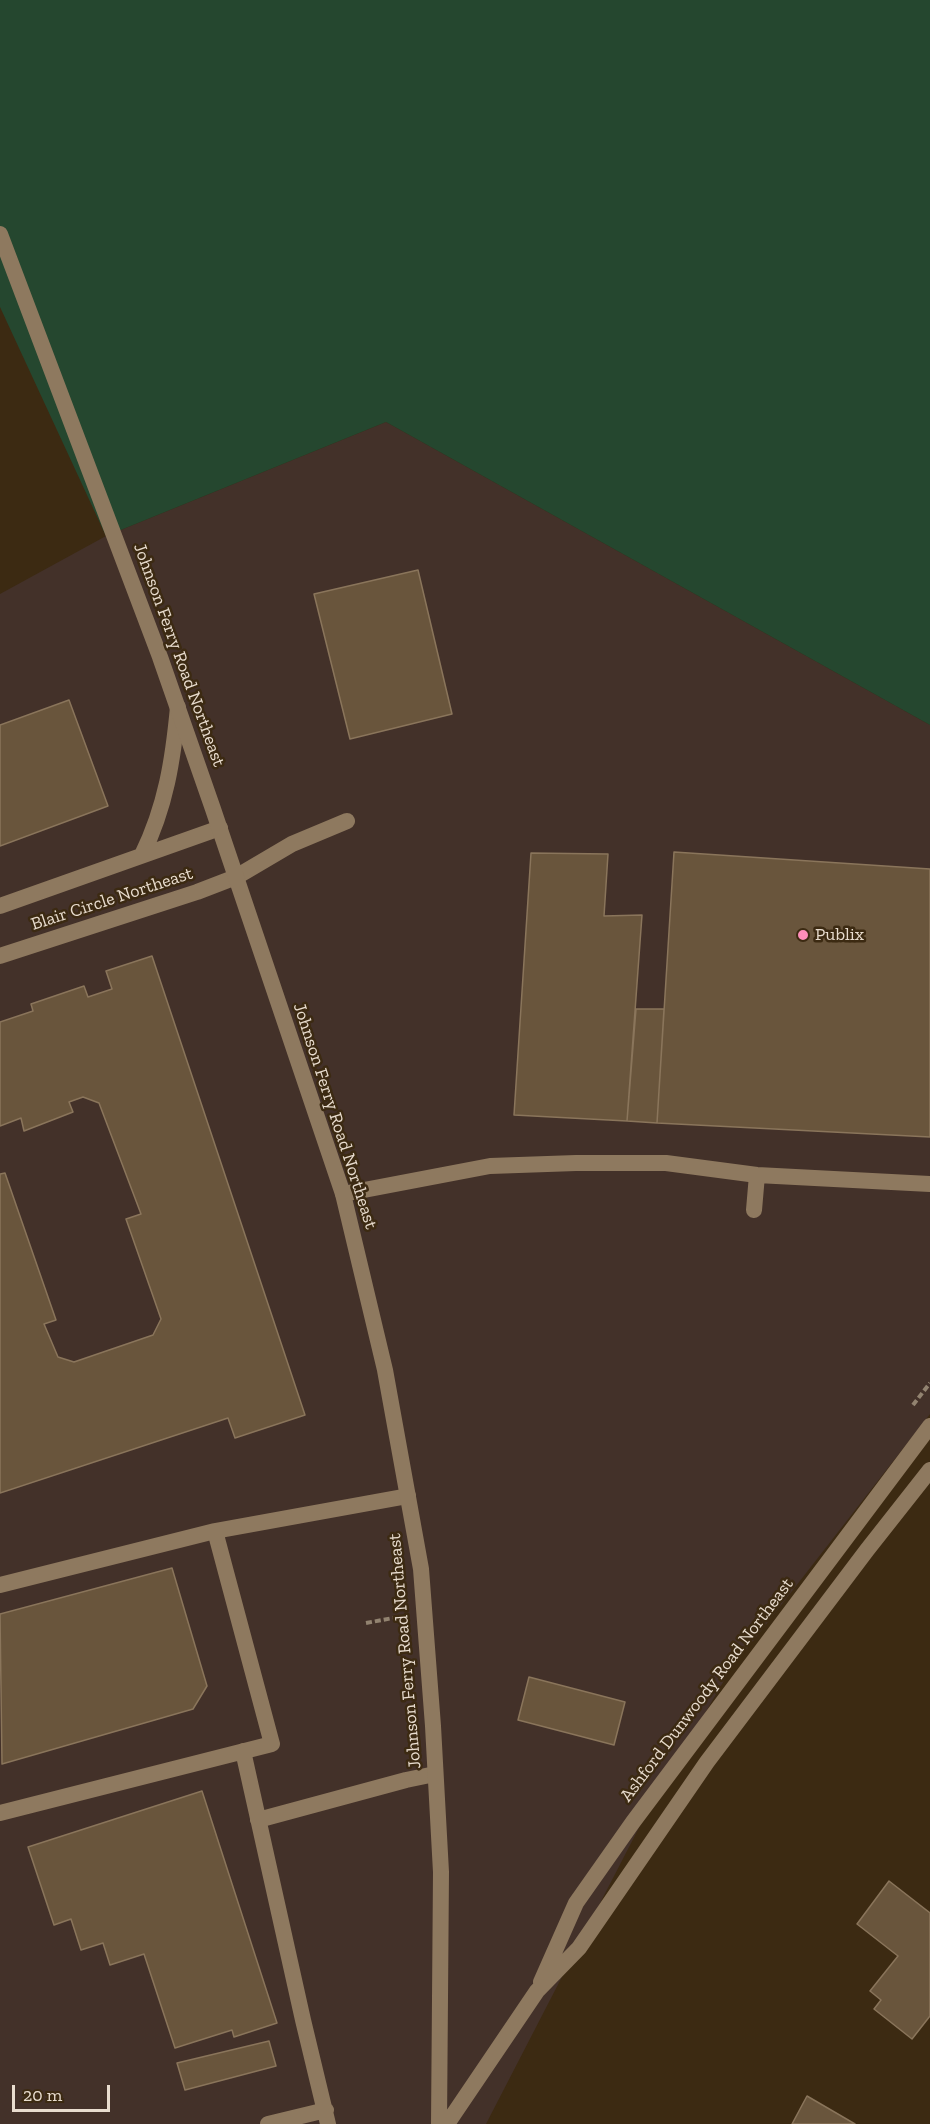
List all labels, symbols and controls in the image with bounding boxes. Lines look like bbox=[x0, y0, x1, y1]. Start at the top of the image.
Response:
street label: Johnson Ferry Road Northeast bbox=[128, 540, 230, 770]
street label: Blair Circle Northeast bbox=[28, 863, 196, 935]
place label: Publix bbox=[815, 924, 864, 946]
marker: Publix bbox=[796, 928, 810, 942]
street label: Johnson Ferry Road Northeast bbox=[288, 1000, 382, 1232]
street label: Johnson Ferry Road Northeast bbox=[384, 1532, 426, 1770]
street label: Ashford Dunwoody Road Northeast bbox=[616, 1574, 798, 1806]
scale bar bbox=[15, 2073, 112, 2111]
text: 20 m bbox=[23, 2084, 62, 2106]

